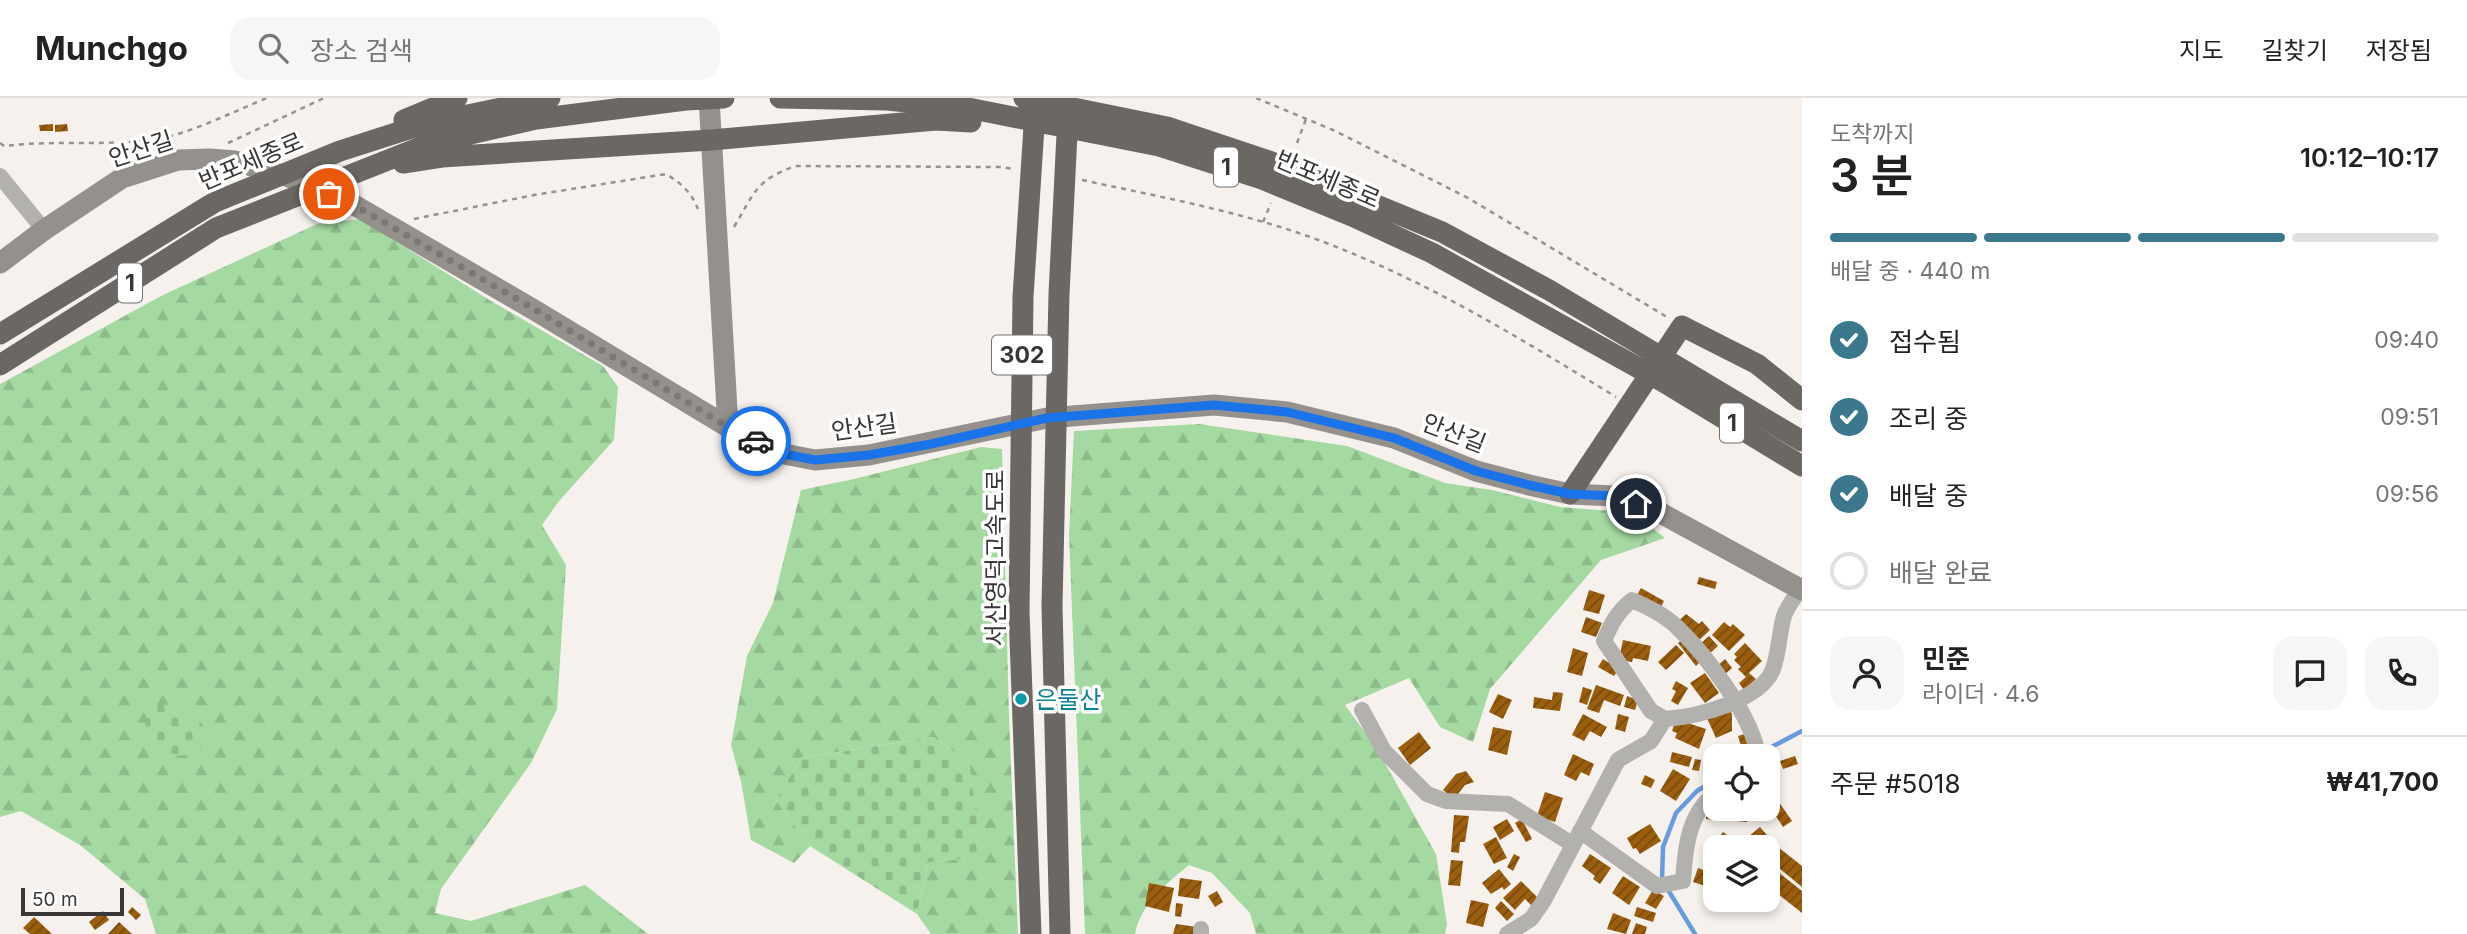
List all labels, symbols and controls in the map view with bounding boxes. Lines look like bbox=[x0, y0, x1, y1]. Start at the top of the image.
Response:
search box bbox=[230, 17, 720, 80]
text: Munchgo bbox=[35, 28, 188, 68]
icon: search bbox=[254, 29, 292, 67]
text: 장소 검색 bbox=[310, 35, 413, 66]
text: 지도 bbox=[2179, 36, 2224, 65]
text: 길찾기 bbox=[2262, 36, 2328, 65]
text: 저장됨 bbox=[2366, 36, 2432, 65]
text: 도착까지 bbox=[1830, 120, 1915, 148]
street label: 안산길 bbox=[105, 125, 177, 173]
street label: 반포세종로 bbox=[195, 126, 307, 196]
text: 10:12–10:17 bbox=[2300, 142, 2439, 173]
street label: 반포세종로 bbox=[1272, 144, 1384, 214]
text: 3 분 bbox=[1830, 147, 1913, 203]
road number: 1 bbox=[1214, 148, 1238, 186]
pin bbox=[299, 164, 359, 224]
icon: bag bbox=[310, 175, 348, 213]
text: 배달 중 · 440 m bbox=[1830, 257, 1990, 285]
road number: 1 bbox=[118, 264, 142, 302]
icon: check bbox=[1830, 321, 1868, 359]
text: 접수됨 bbox=[1889, 326, 1961, 357]
text: 09:40 bbox=[2374, 326, 2439, 354]
road number: 302 bbox=[992, 336, 1052, 374]
icon: check bbox=[1830, 398, 1868, 436]
text: 조리 중 bbox=[1889, 403, 1968, 434]
text: 09:51 bbox=[2380, 403, 2439, 431]
road number: 1 bbox=[1720, 404, 1744, 442]
courier bbox=[721, 406, 791, 476]
street label: 안산길 bbox=[829, 408, 899, 446]
street label: 안산길 bbox=[1418, 408, 1490, 458]
icon: car bbox=[737, 422, 775, 460]
street label: 서산영덕고속도로 bbox=[981, 470, 1010, 646]
pin bbox=[1606, 474, 1666, 534]
icon: check bbox=[1830, 475, 1868, 513]
text: 배달 중 bbox=[1889, 480, 1968, 511]
text: 09:56 bbox=[2375, 480, 2439, 508]
icon: home bbox=[1617, 485, 1655, 523]
text: 배달 완료 bbox=[1889, 557, 1992, 588]
button: person bbox=[1830, 636, 1904, 710]
button: chat bbox=[2273, 636, 2347, 710]
button: phone bbox=[2365, 636, 2439, 710]
text: 민준 bbox=[1922, 643, 1970, 674]
text: 라이더 · 4.6 bbox=[1922, 680, 2039, 708]
place label: 은둘산 bbox=[1035, 685, 1101, 714]
marker: 은둘산 bbox=[1013, 691, 1029, 707]
map controls bbox=[1703, 744, 1780, 912]
button: locate bbox=[1703, 744, 1780, 821]
text: ₩41,700 bbox=[2326, 766, 2439, 797]
text: 주문 #5018 bbox=[1830, 768, 1961, 799]
button: layers bbox=[1703, 835, 1780, 912]
scale bar bbox=[21, 885, 124, 917]
text: 50 m bbox=[32, 888, 78, 911]

